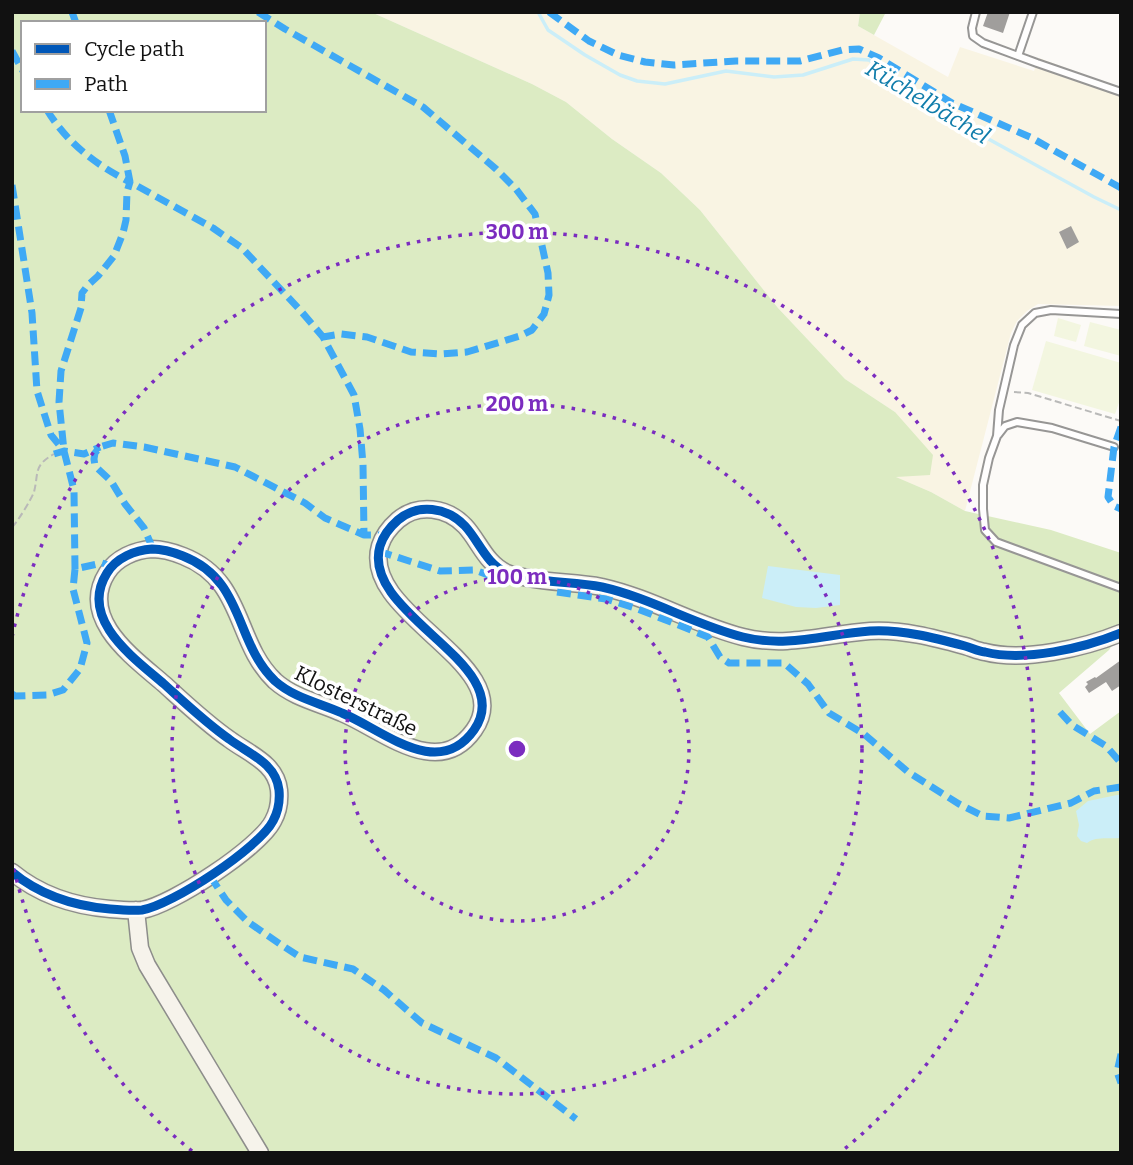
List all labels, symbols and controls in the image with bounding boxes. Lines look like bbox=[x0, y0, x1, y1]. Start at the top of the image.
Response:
legend bbox=[21, 21, 266, 112]
text: Cycle path bbox=[84, 36, 184, 62]
water label: Küchelbächel bbox=[861, 54, 995, 150]
text: Path bbox=[84, 71, 128, 97]
text: 300 m bbox=[486, 219, 548, 245]
text: 200 m bbox=[486, 391, 548, 417]
text: 100 m bbox=[487, 564, 547, 590]
street label: Klosterstraße bbox=[290, 660, 422, 742]
centre of rings bbox=[505, 737, 529, 761]

